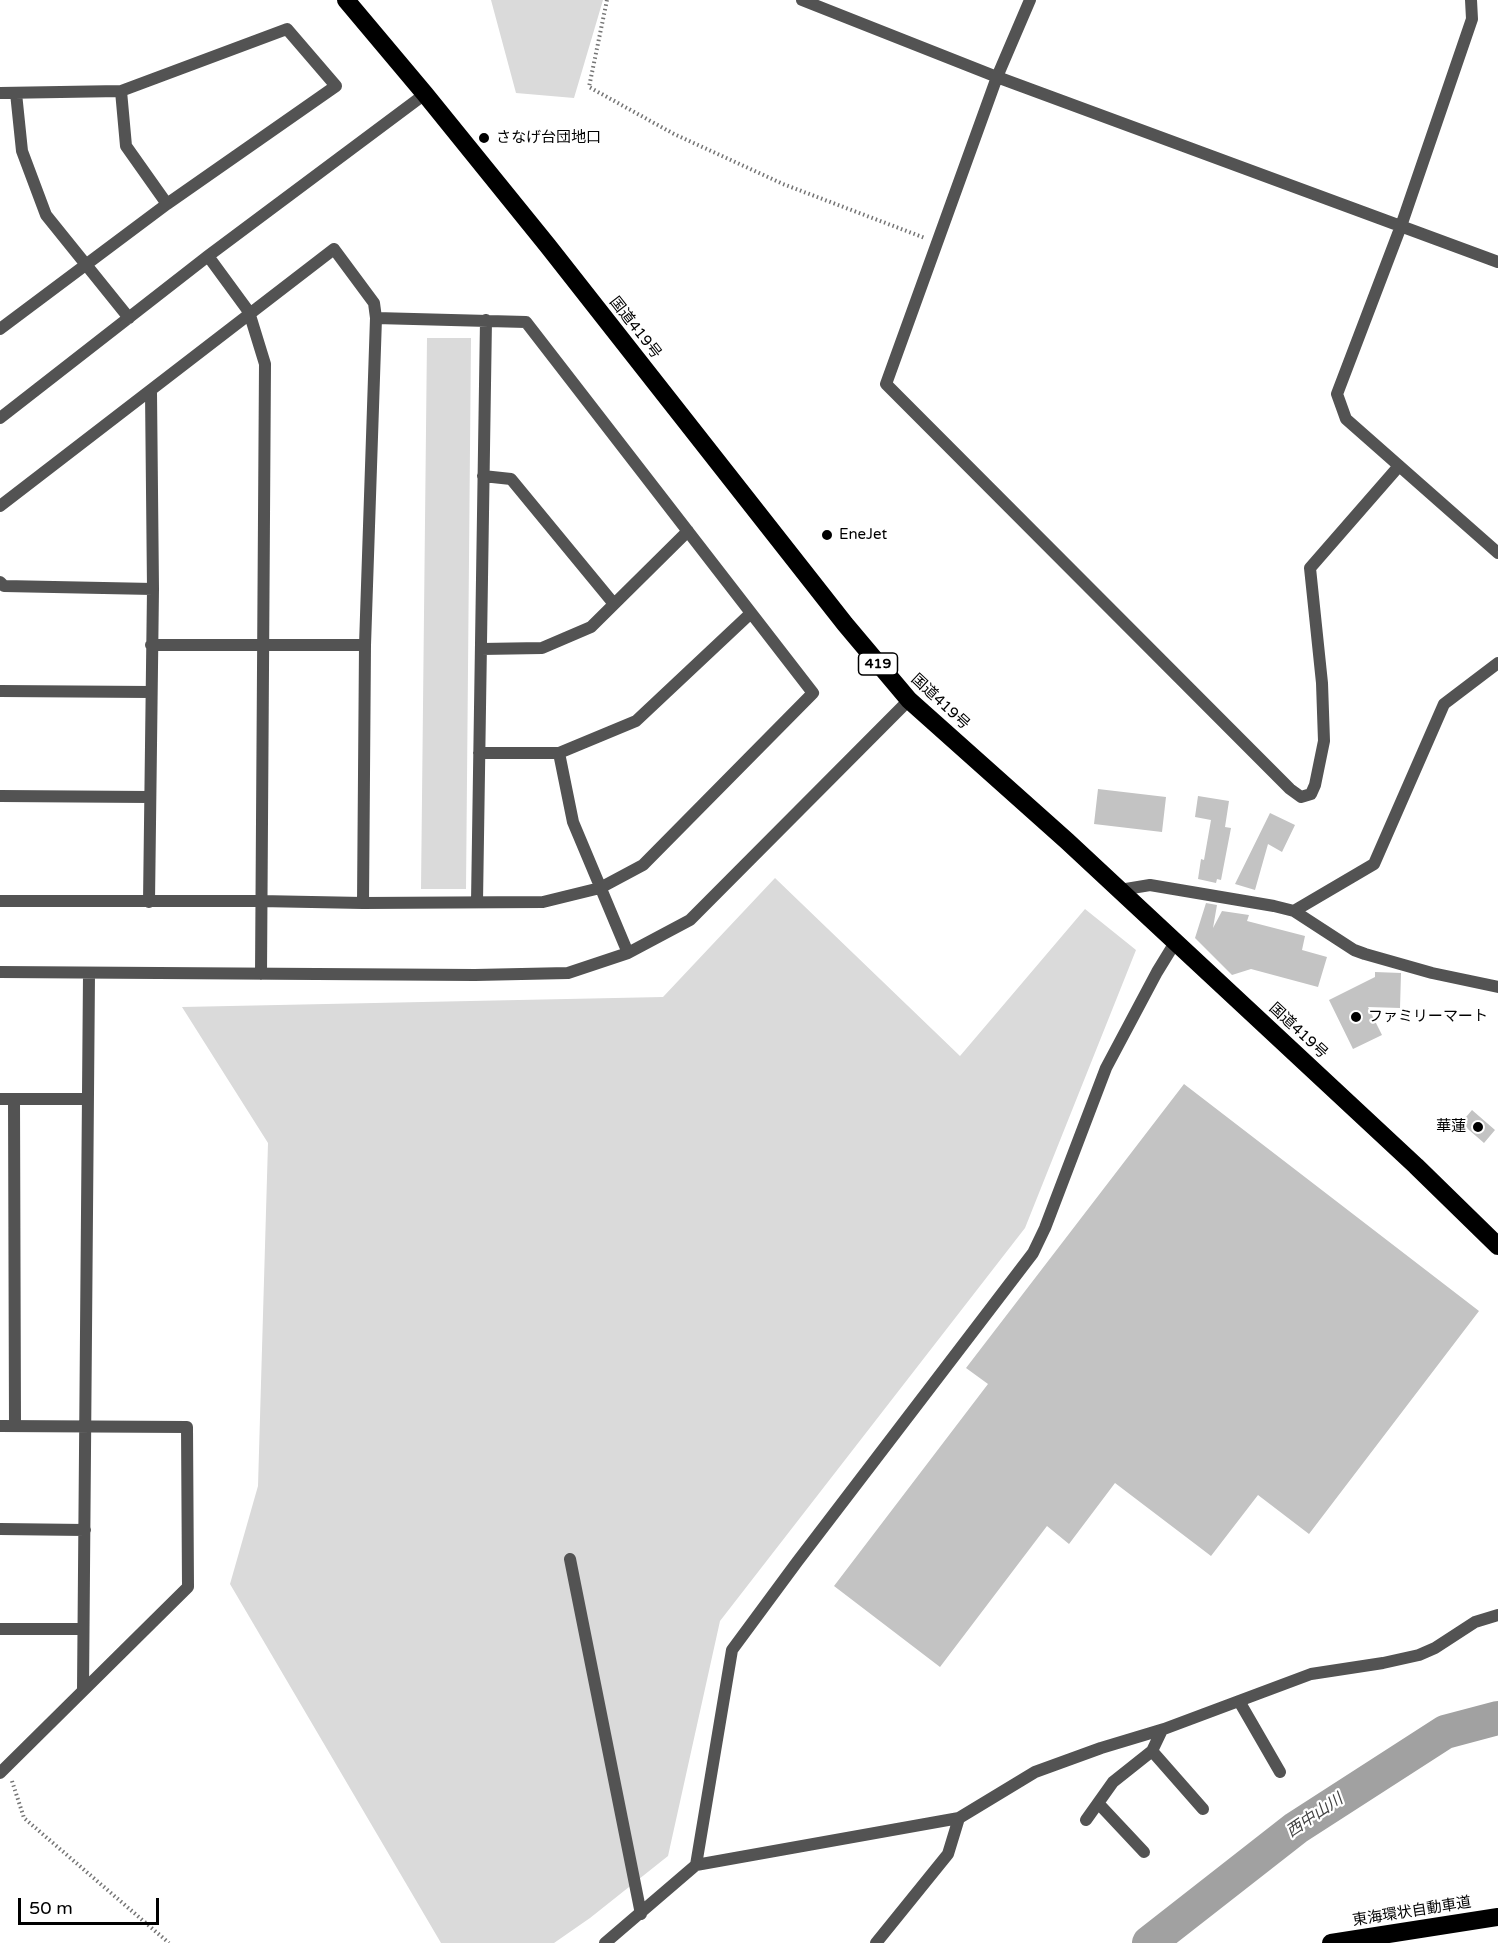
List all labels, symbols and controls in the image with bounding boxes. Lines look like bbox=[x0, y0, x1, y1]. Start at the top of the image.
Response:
place label: さなげ台団地口 bbox=[496, 129, 601, 147]
marker: さなげ台団地口 bbox=[477, 131, 491, 145]
street label: 国道419号 bbox=[605, 294, 665, 362]
place label: EneJet bbox=[839, 526, 887, 544]
marker: EneJet bbox=[820, 528, 834, 542]
road number: 419 bbox=[858, 653, 898, 675]
street label: 国道419号 bbox=[907, 670, 973, 734]
street label: 国道419号 bbox=[1265, 999, 1331, 1063]
place label: ファミリーマート bbox=[1368, 1008, 1488, 1026]
marker: ファミリーマート bbox=[1349, 1010, 1363, 1024]
place label: 華蓮 bbox=[1436, 1118, 1466, 1136]
marker: 華蓮 bbox=[1471, 1120, 1485, 1134]
water label: 西中山川 bbox=[1283, 1790, 1347, 1842]
scale bar bbox=[21, 1886, 162, 1924]
street label: 東海環状自動車道 bbox=[1351, 1894, 1473, 1930]
text: 50 m bbox=[29, 1897, 73, 1919]

